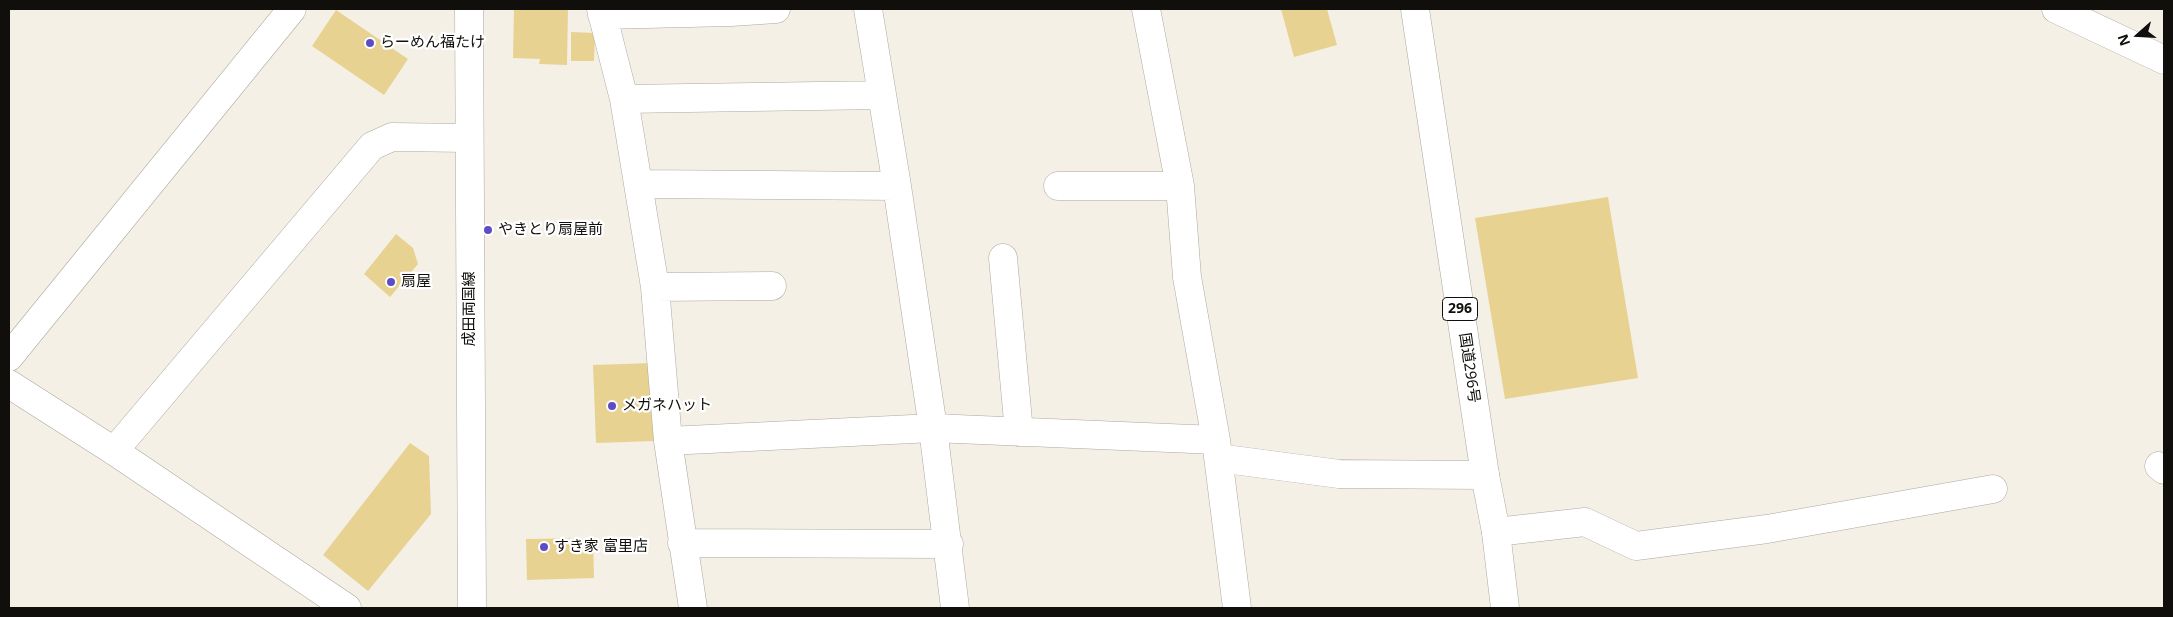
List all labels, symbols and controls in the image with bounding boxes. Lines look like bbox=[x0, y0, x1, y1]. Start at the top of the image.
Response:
north arrow bbox=[2113, 10, 2163, 60]
text: N bbox=[2113, 32, 2134, 49]
place label: らーめん福たけ bbox=[380, 34, 485, 52]
marker: らーめん福たけ bbox=[364, 37, 376, 49]
place label: やきとり扇屋前 bbox=[498, 221, 603, 239]
marker: やきとり扇屋前 bbox=[482, 224, 494, 236]
street label: 成田両国線 bbox=[461, 272, 479, 346]
place label: 扇屋 bbox=[401, 273, 431, 291]
marker: 扇屋 bbox=[385, 276, 397, 288]
road number: 296 bbox=[1442, 298, 1478, 320]
street label: 国道296号 bbox=[1455, 332, 1483, 404]
place label: メガネハット bbox=[622, 397, 712, 415]
marker: メガネハット bbox=[606, 400, 618, 412]
place label: すき家 富里店 bbox=[554, 538, 648, 556]
marker: すき家 富里店 bbox=[538, 541, 550, 553]

